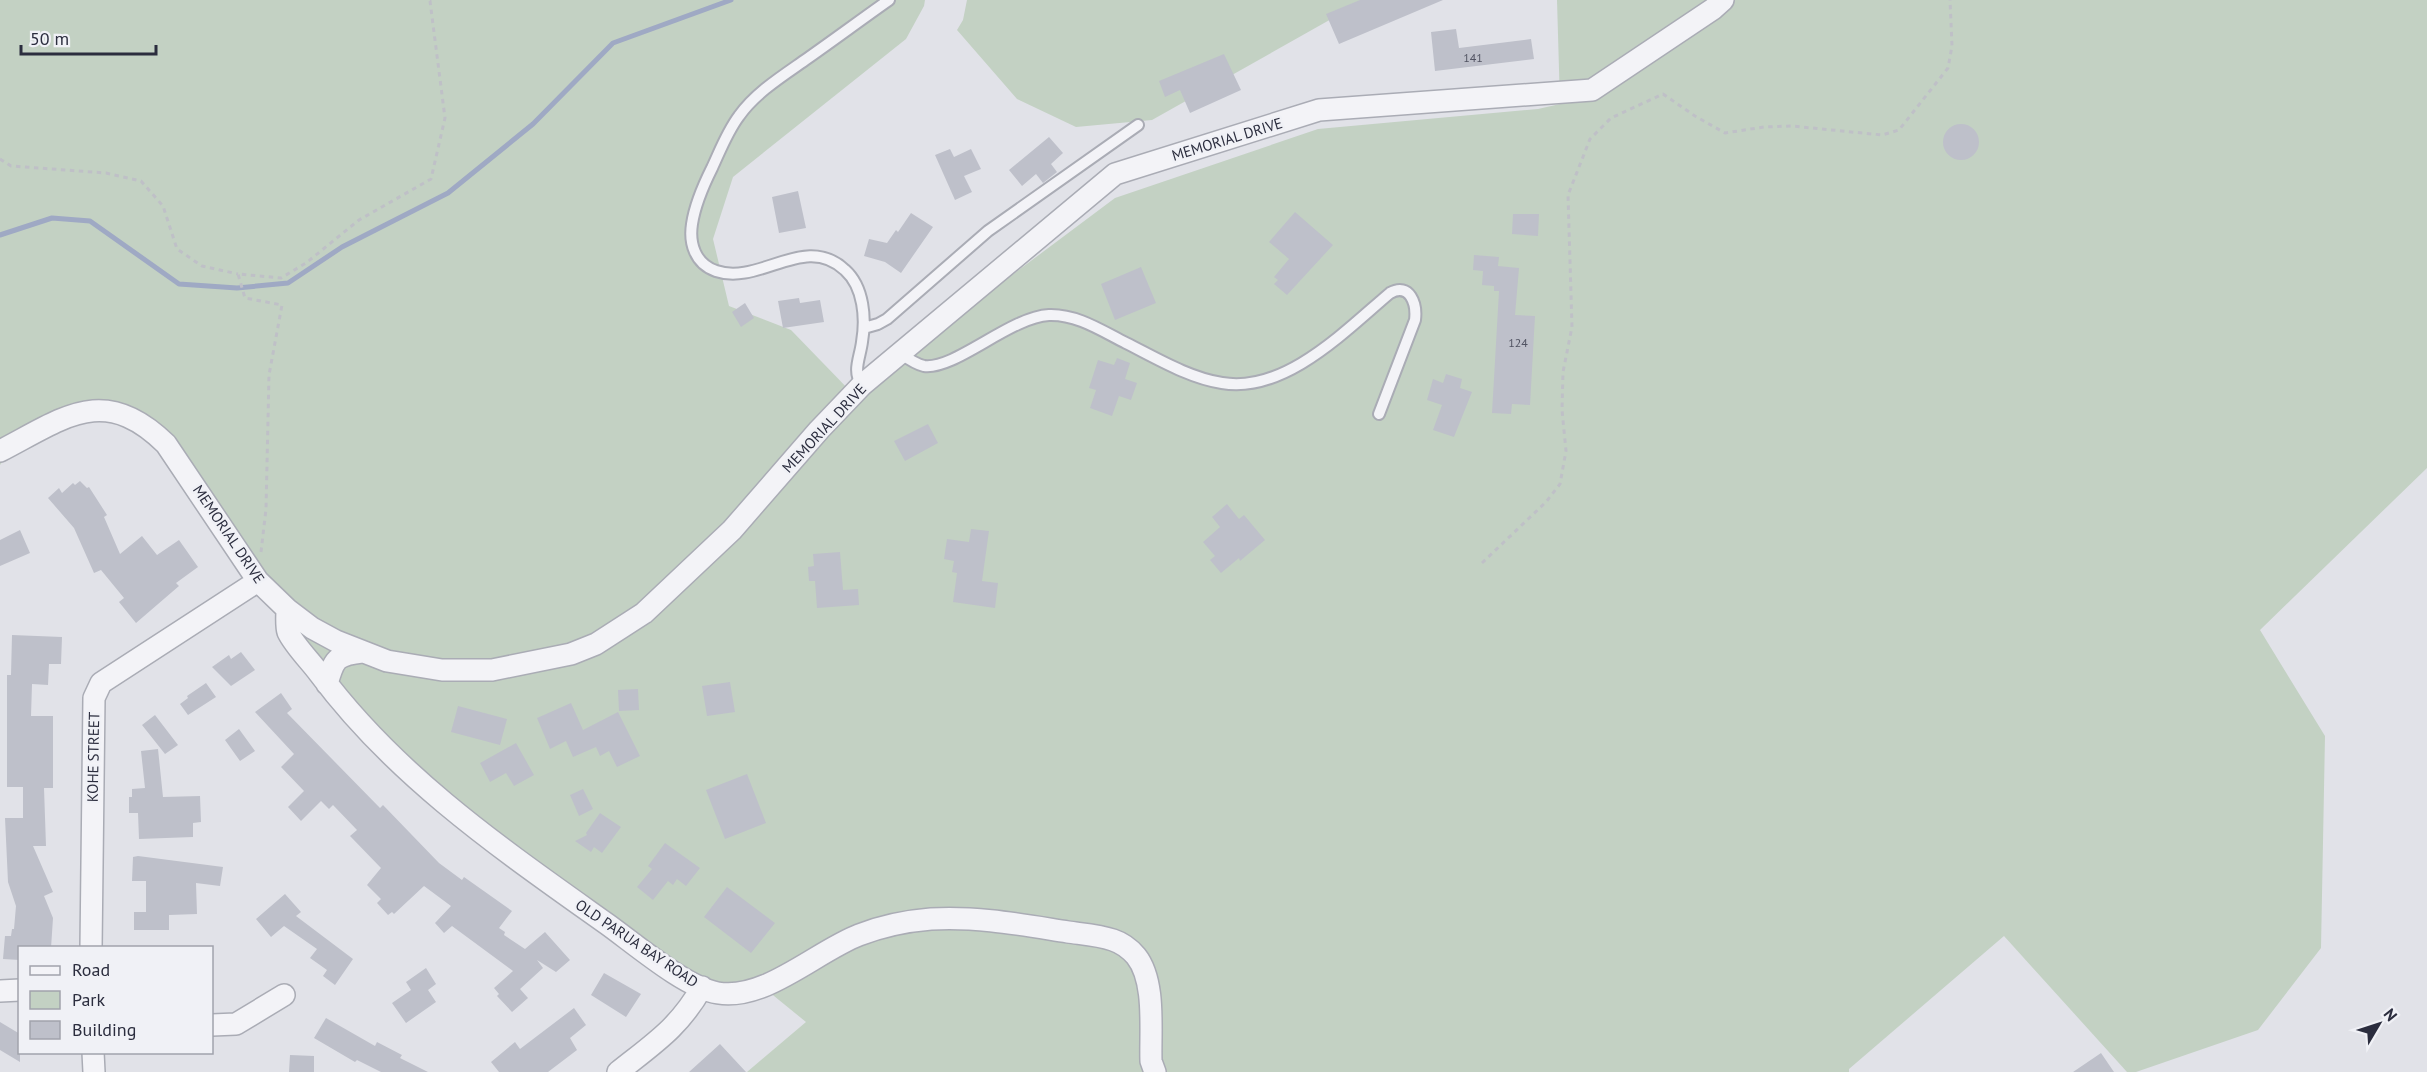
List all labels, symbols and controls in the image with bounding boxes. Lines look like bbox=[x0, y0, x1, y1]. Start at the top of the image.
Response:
scale bar bbox=[21, 18, 156, 56]
text: 50 m bbox=[30, 27, 69, 50]
house number: 141 bbox=[1463, 50, 1483, 65]
street label: MEMORIAL DRIVE bbox=[1169, 113, 1285, 165]
house number: 124 bbox=[1508, 335, 1528, 350]
street label: MEMORIAL DRIVE bbox=[778, 380, 870, 476]
street label: MEMORIAL DRIVE bbox=[189, 481, 269, 587]
street label: KOHE STREET bbox=[83, 711, 103, 802]
street label: OLD PARUA BAY ROAD bbox=[572, 895, 702, 991]
legend bbox=[18, 946, 213, 1054]
text: Road bbox=[72, 958, 110, 981]
text: Park bbox=[72, 988, 105, 1011]
north arrow bbox=[2349, 994, 2409, 1054]
text: N bbox=[2380, 1004, 2402, 1025]
text: Building bbox=[72, 1018, 136, 1041]

